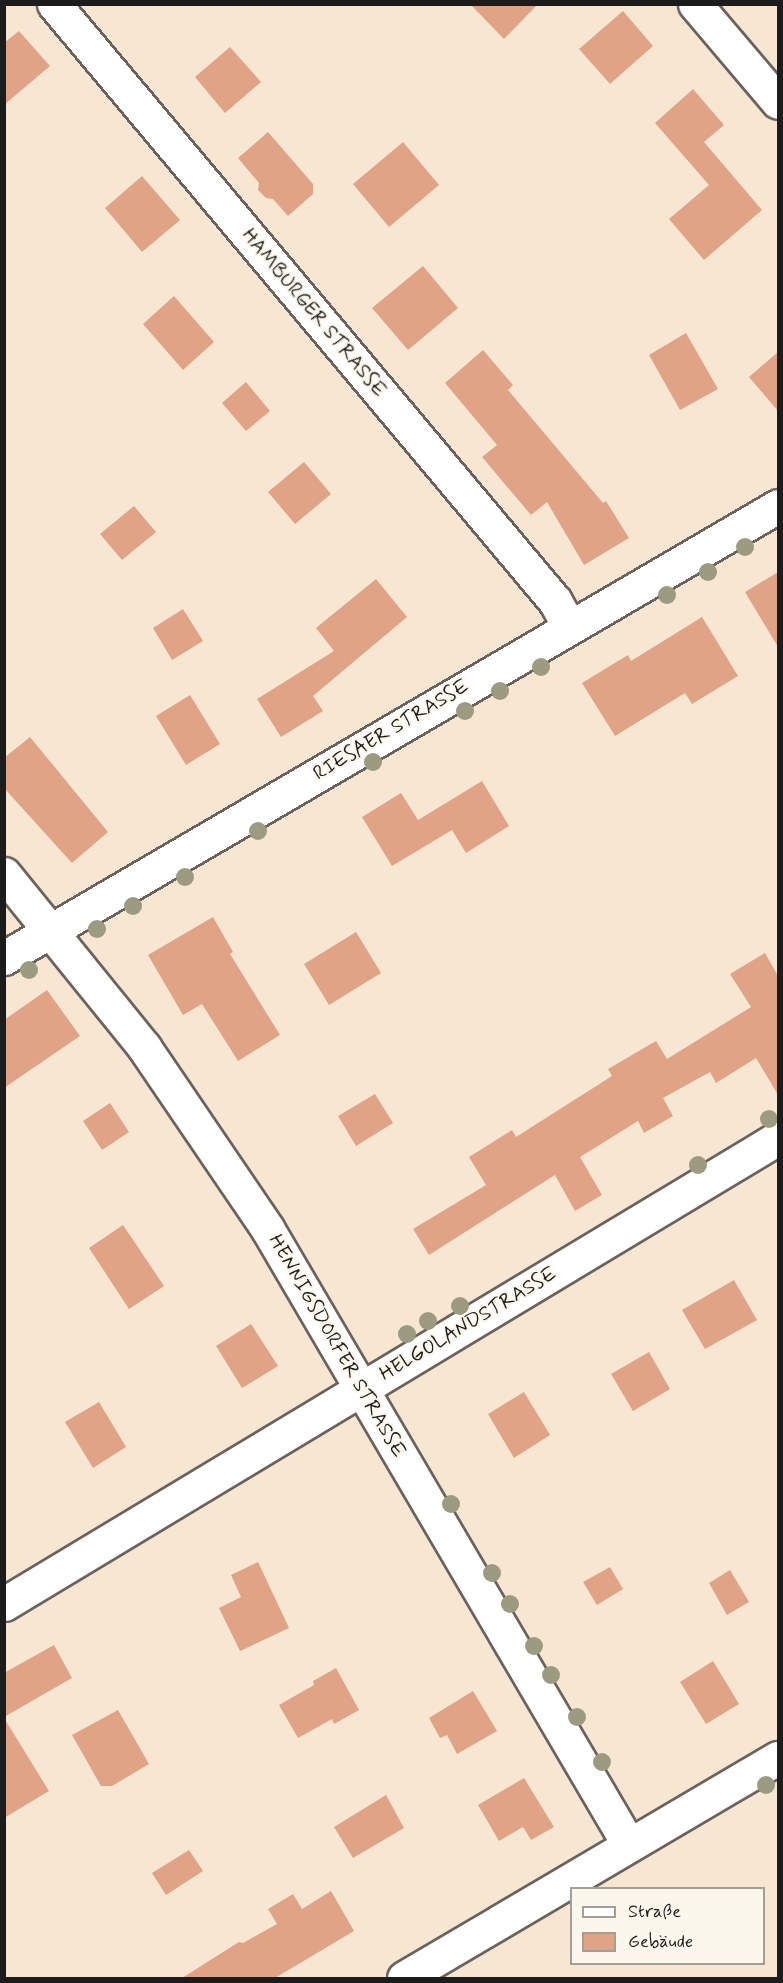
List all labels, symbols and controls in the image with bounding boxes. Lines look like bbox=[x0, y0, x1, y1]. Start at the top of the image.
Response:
street label: HAMBURGER STRASSE bbox=[236, 224, 392, 402]
street label: RIESAER STRASSE bbox=[309, 674, 473, 786]
street label: HENNIGSDORFER STRASSE bbox=[263, 1230, 411, 1462]
street label: HELGOLANDSTRASSE bbox=[375, 1262, 561, 1386]
legend bbox=[570, 1887, 765, 1965]
text: Straße bbox=[628, 1900, 681, 1924]
text: Gebäude bbox=[628, 1930, 693, 1954]

